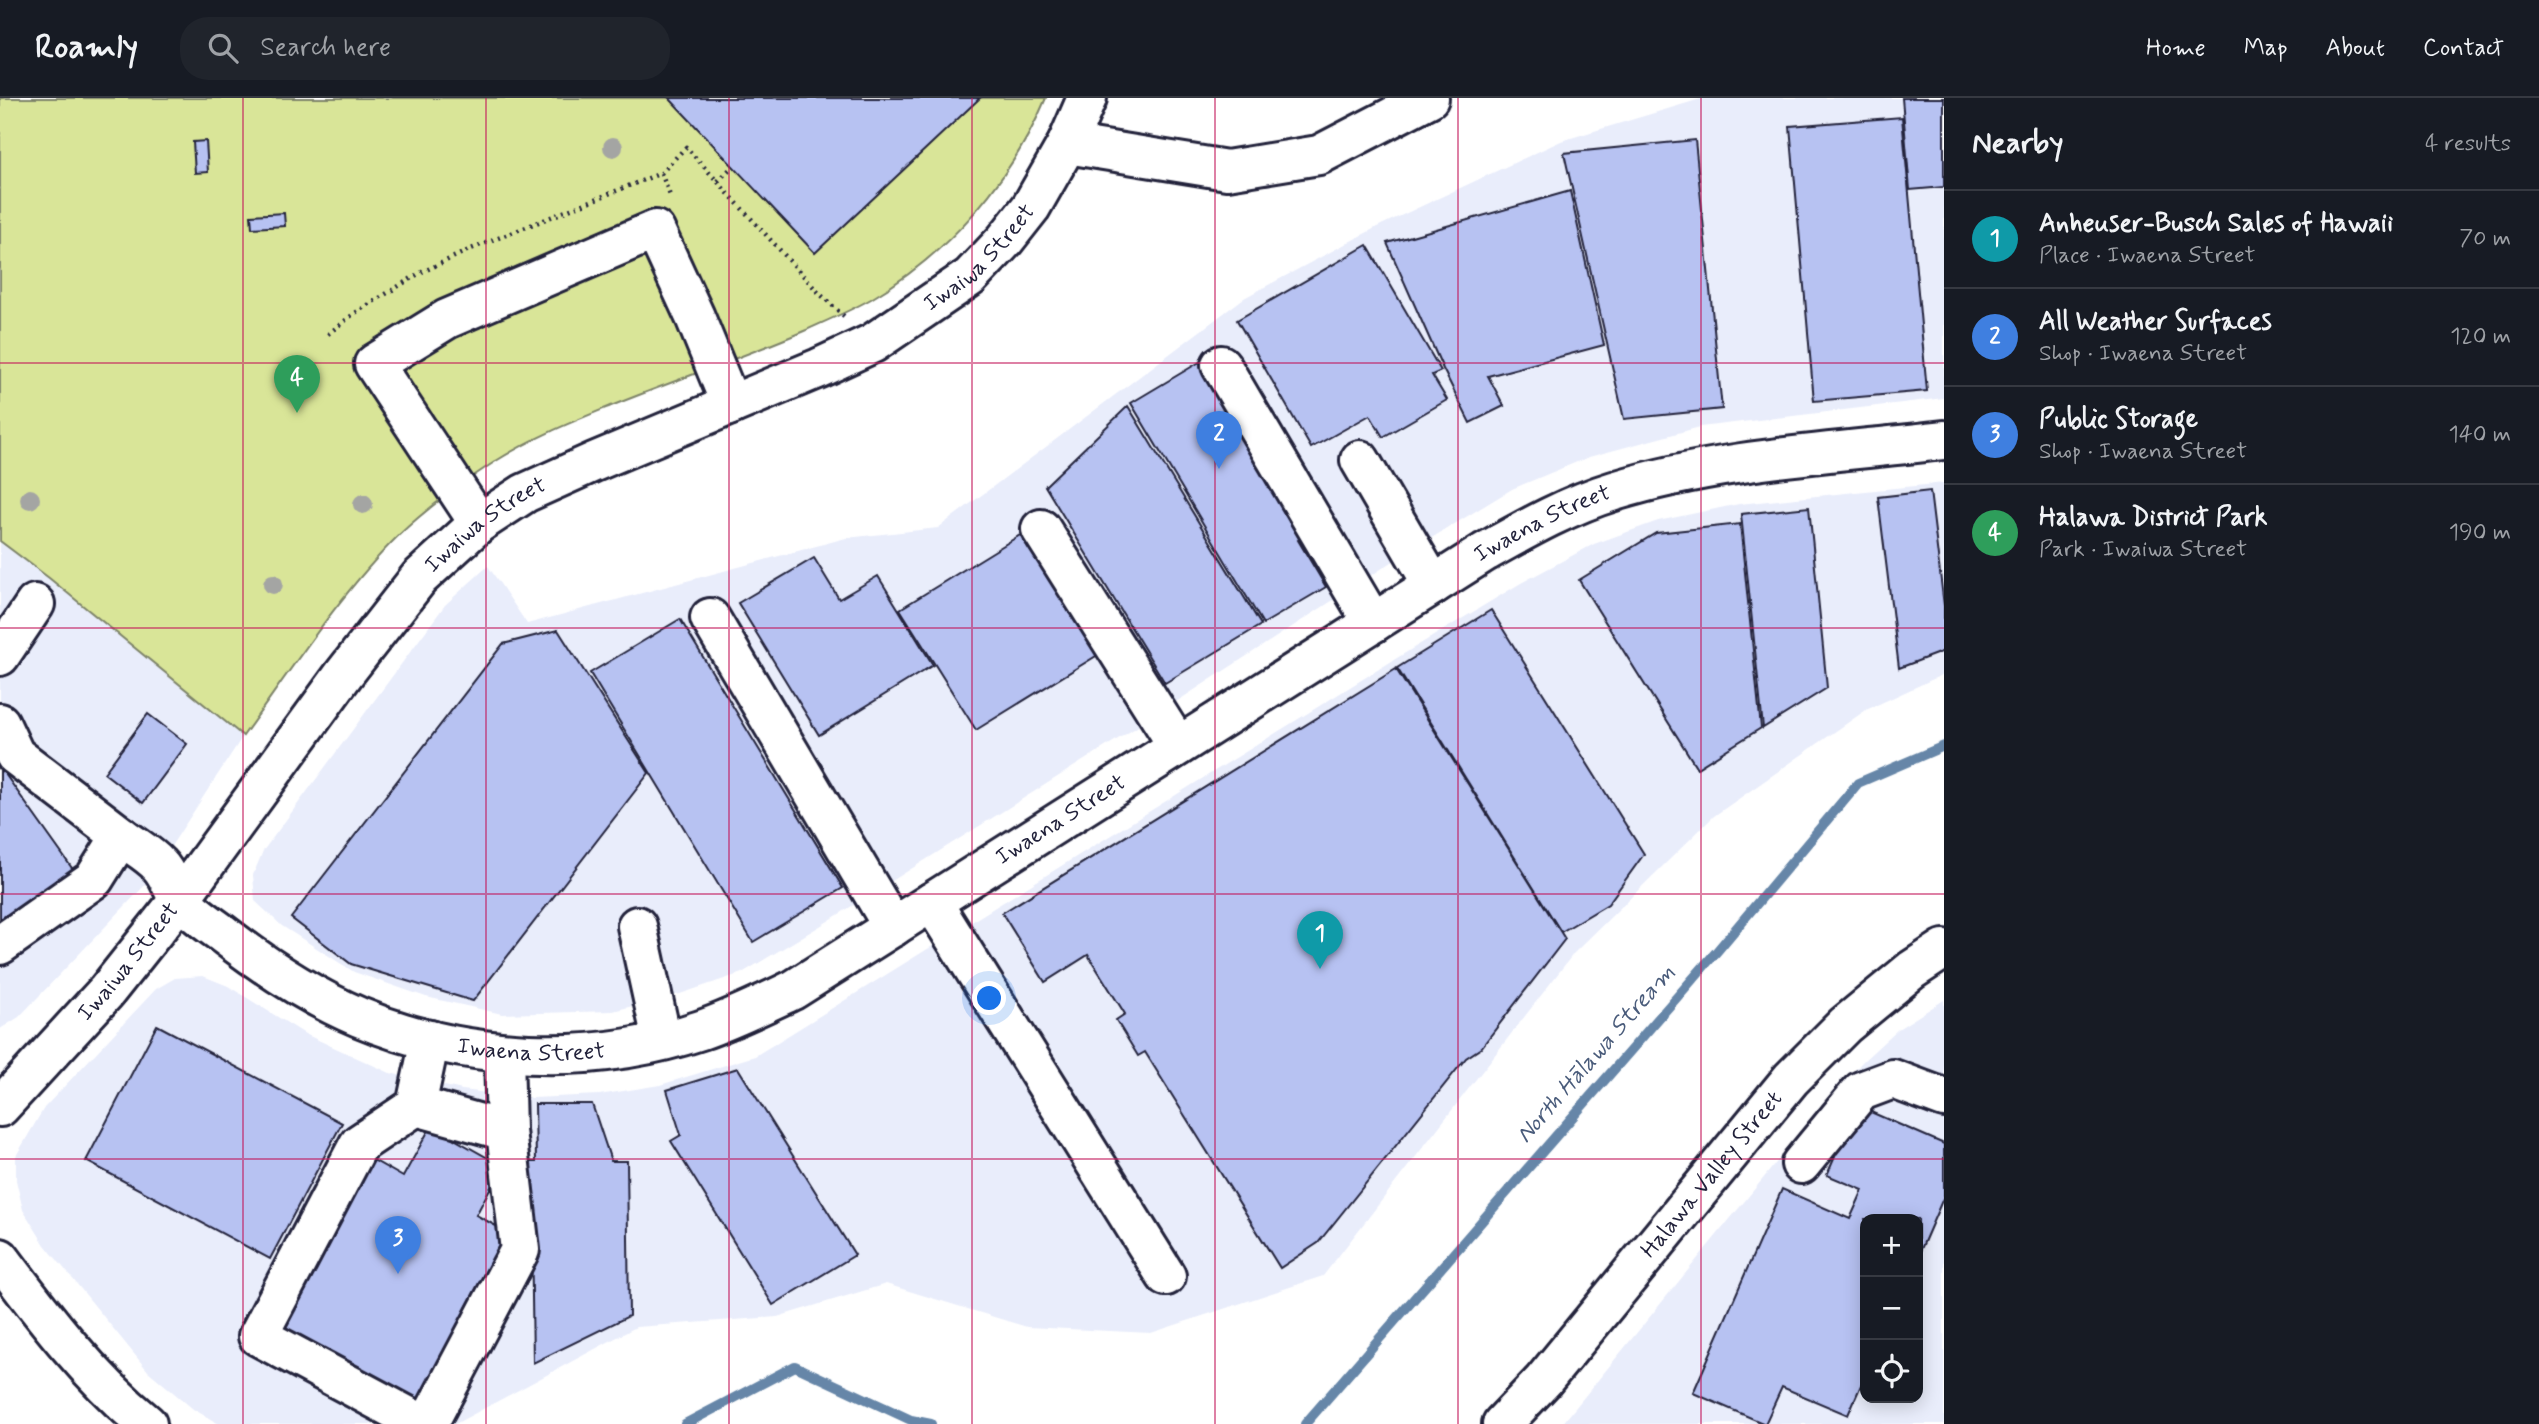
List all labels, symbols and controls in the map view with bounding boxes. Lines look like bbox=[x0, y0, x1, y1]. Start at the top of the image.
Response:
search box bbox=[180, 17, 670, 80]
text: Roamly bbox=[35, 26, 138, 70]
icon: search bbox=[204, 29, 242, 67]
text: Search here bbox=[260, 31, 391, 65]
text: Home bbox=[2146, 33, 2206, 64]
text: Map bbox=[2244, 33, 2288, 64]
text: About bbox=[2326, 33, 2385, 64]
text: Contact bbox=[2423, 33, 2504, 64]
text: Nearby bbox=[1972, 124, 2063, 163]
text: 4 results bbox=[2425, 129, 2511, 159]
street label: Iwaiwa Street bbox=[918, 198, 1042, 319]
text: Anheuser-Busch Sales of Hawaii bbox=[2039, 207, 2393, 241]
text: 1 bbox=[1990, 224, 2000, 254]
text: 70 m bbox=[2459, 224, 2511, 254]
text: Place · Iwaena Street bbox=[2039, 241, 2255, 271]
text: All Weather Surfaces bbox=[2039, 305, 2272, 339]
text: 2 bbox=[1989, 322, 2001, 352]
text: 120 m bbox=[2450, 322, 2511, 352]
text: Shop · Iwaena Street bbox=[2039, 339, 2247, 369]
pin: 4 bbox=[274, 355, 320, 413]
text: Public Storage bbox=[2039, 403, 2198, 437]
pin: 2 bbox=[1196, 411, 1242, 469]
text: 3 bbox=[1990, 420, 2000, 450]
text: 140 m bbox=[2448, 420, 2511, 450]
text: Shop · Iwaena Street bbox=[2039, 437, 2247, 467]
street label: Iwaiwa Street bbox=[419, 470, 551, 580]
street label: Iwaena Street bbox=[1469, 478, 1614, 570]
text: Halawa District Park bbox=[2039, 501, 2268, 535]
text: 4 bbox=[1988, 518, 2002, 548]
text: 190 m bbox=[2449, 518, 2511, 548]
text: Park · Iwaiwa Street bbox=[2039, 535, 2247, 565]
street label: Iwaena Street bbox=[990, 768, 1132, 873]
street label: Iwaiwa Street bbox=[71, 897, 186, 1028]
pin: 1 bbox=[1297, 911, 1343, 969]
water label: North Hālawa Stream bbox=[1510, 958, 1682, 1150]
your location bbox=[972, 981, 1006, 1015]
street label: Iwaena Street bbox=[455, 1031, 607, 1069]
street label: Halawa Valley Street bbox=[1635, 1085, 1790, 1265]
map controls bbox=[1860, 1214, 1923, 1403]
button: + bbox=[1860, 1214, 1923, 1277]
pin: 3 bbox=[375, 1216, 421, 1274]
button: − bbox=[1860, 1277, 1923, 1340]
button: locate bbox=[1860, 1340, 1923, 1403]

